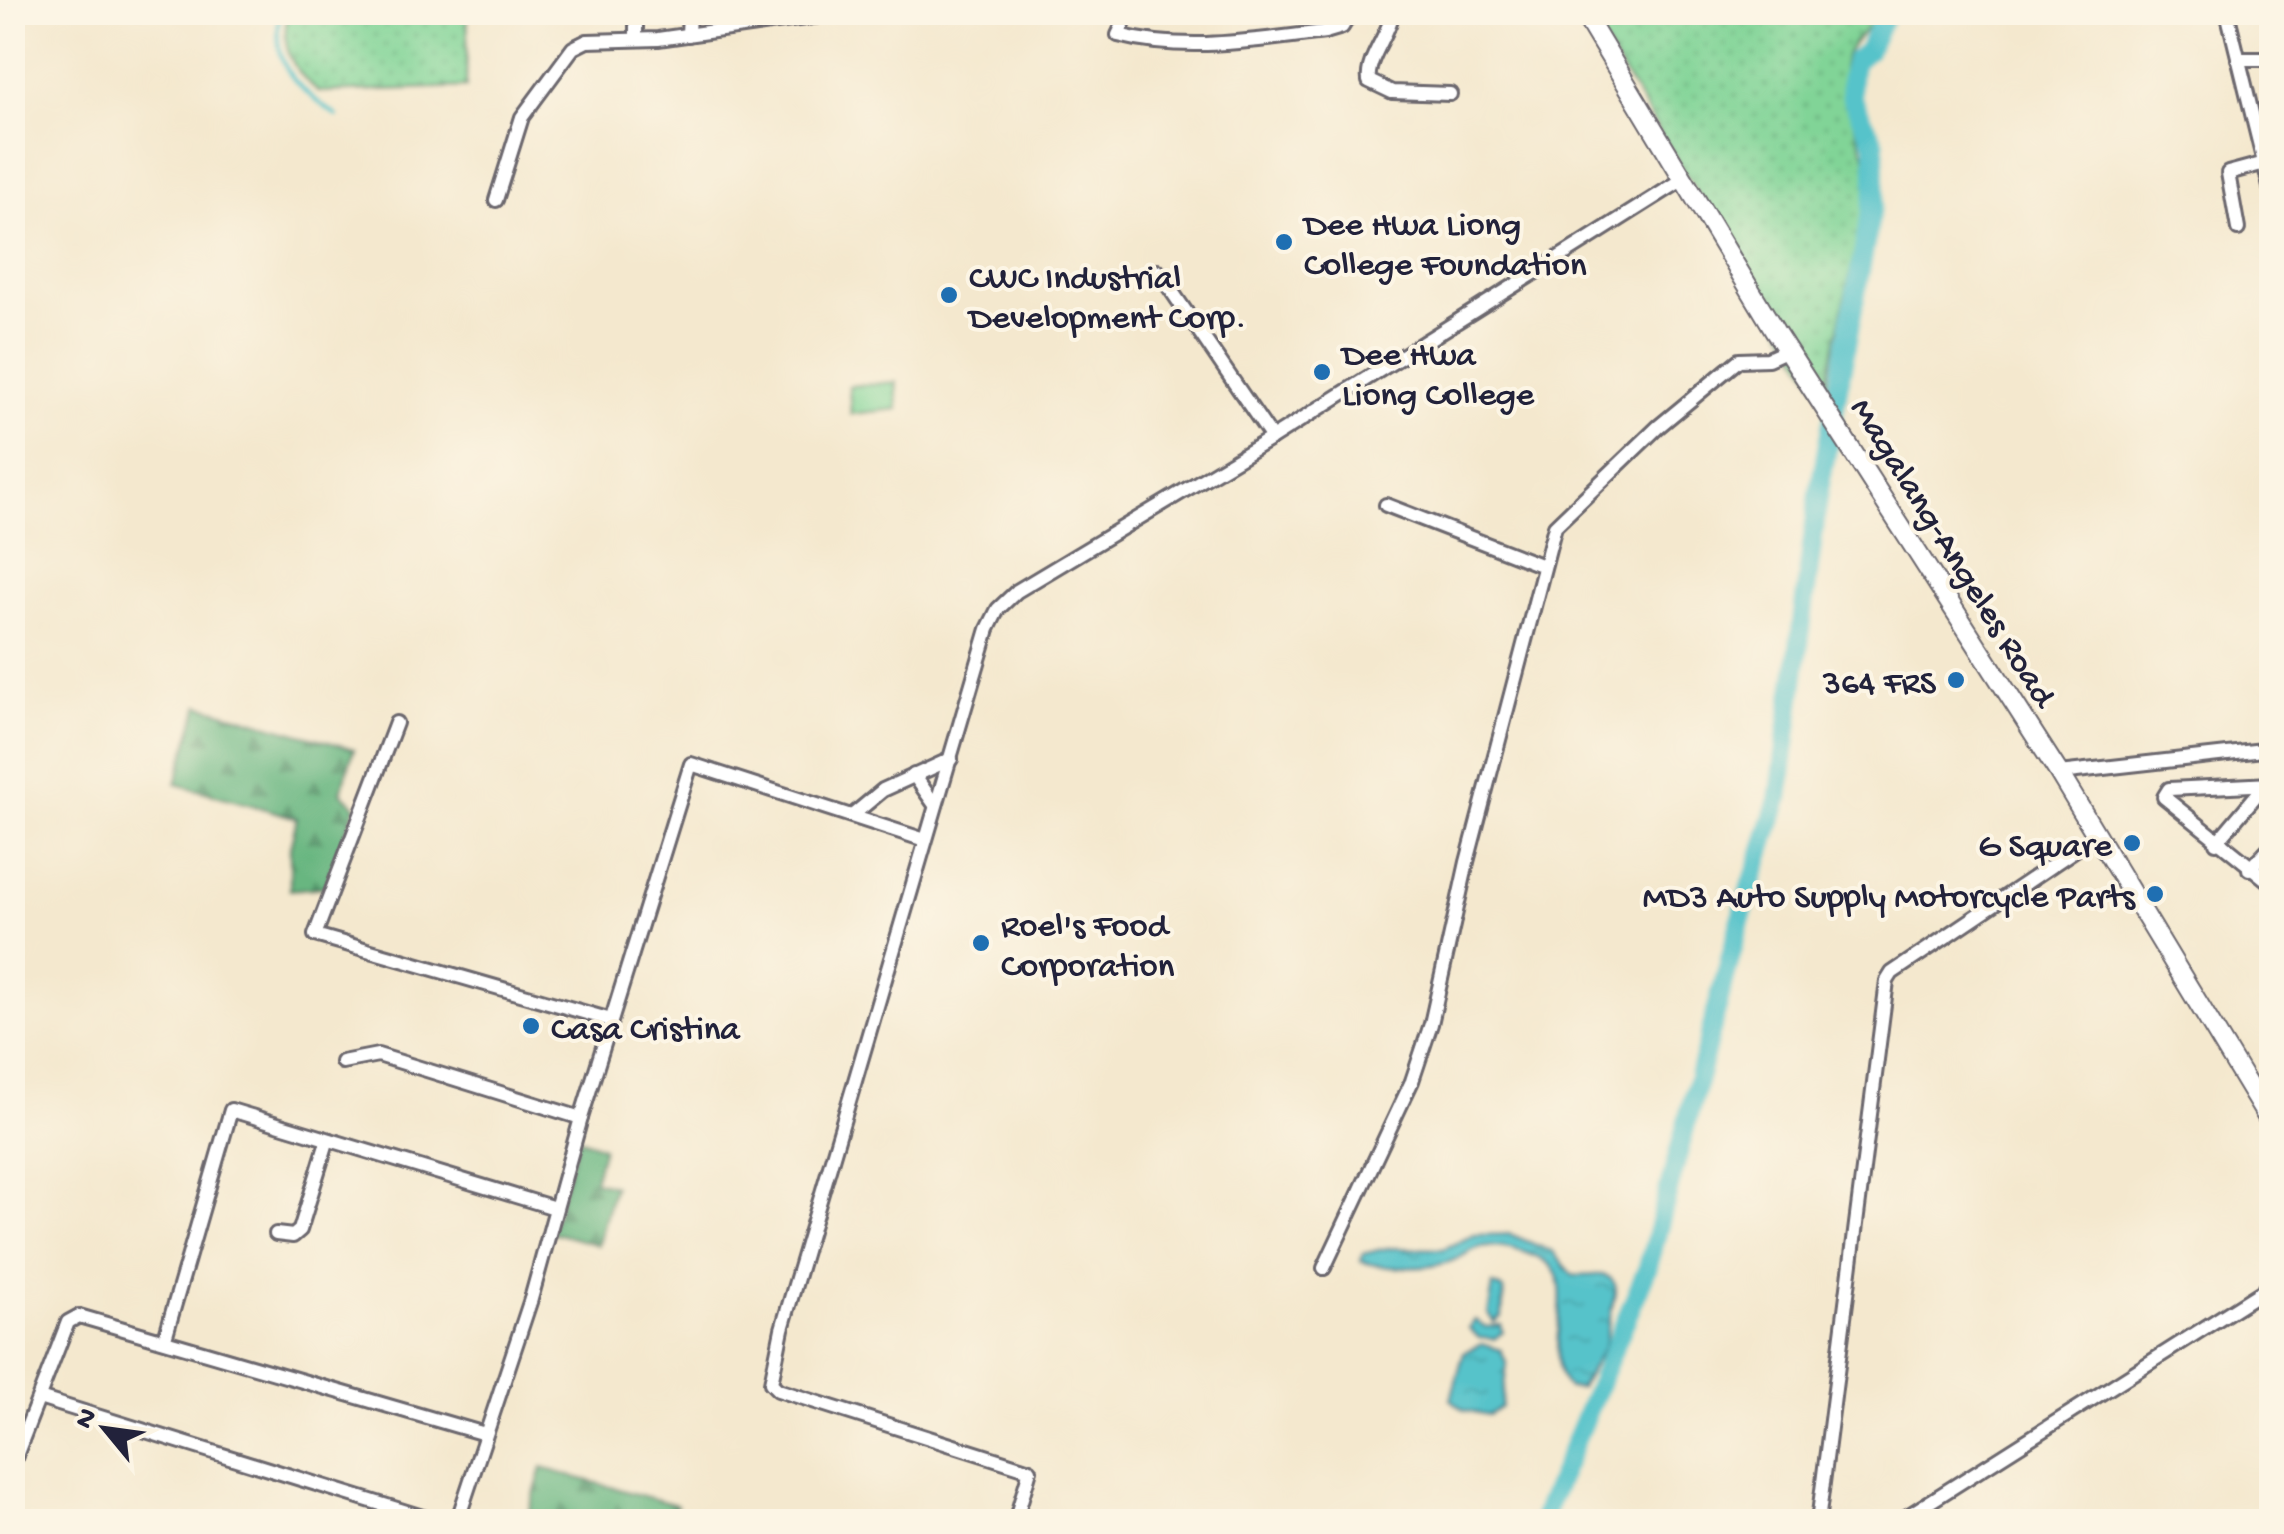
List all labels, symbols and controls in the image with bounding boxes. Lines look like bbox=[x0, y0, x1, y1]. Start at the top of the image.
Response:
place label: Dee Hwa Liong College Foundation bbox=[1302, 207, 1587, 288]
marker: Dee Hwa Liong College Foundation bbox=[1273, 231, 1295, 253]
place label: CWC Industrial Development Corp. bbox=[967, 260, 1246, 341]
marker: CWC Industrial Development Corp. bbox=[938, 284, 960, 306]
place label: Dee Hwa Liong College bbox=[1340, 337, 1535, 418]
marker: Dee Hwa Liong College bbox=[1311, 361, 1333, 383]
street label: Magalang-Angeles Road bbox=[1839, 392, 2063, 718]
place label: 364 FRS bbox=[1822, 665, 1937, 706]
marker: 364 FRS bbox=[1945, 669, 1967, 691]
place label: G Square bbox=[1978, 828, 2113, 869]
marker: G Square bbox=[2121, 832, 2143, 854]
place label: MD3 Auto Supply Motorcycle Parts bbox=[1643, 879, 2136, 920]
marker: MD3 Auto Supply Motorcycle Parts bbox=[2144, 883, 2166, 905]
place label: Roel's Food Corporation bbox=[1001, 908, 1175, 989]
marker: Roel's Food Corporation bbox=[970, 932, 992, 954]
place label: Casa Cristina bbox=[551, 1011, 741, 1052]
marker: Casa Cristina bbox=[520, 1015, 542, 1037]
north arrow bbox=[55, 1379, 155, 1479]
text: N bbox=[68, 1403, 106, 1435]

